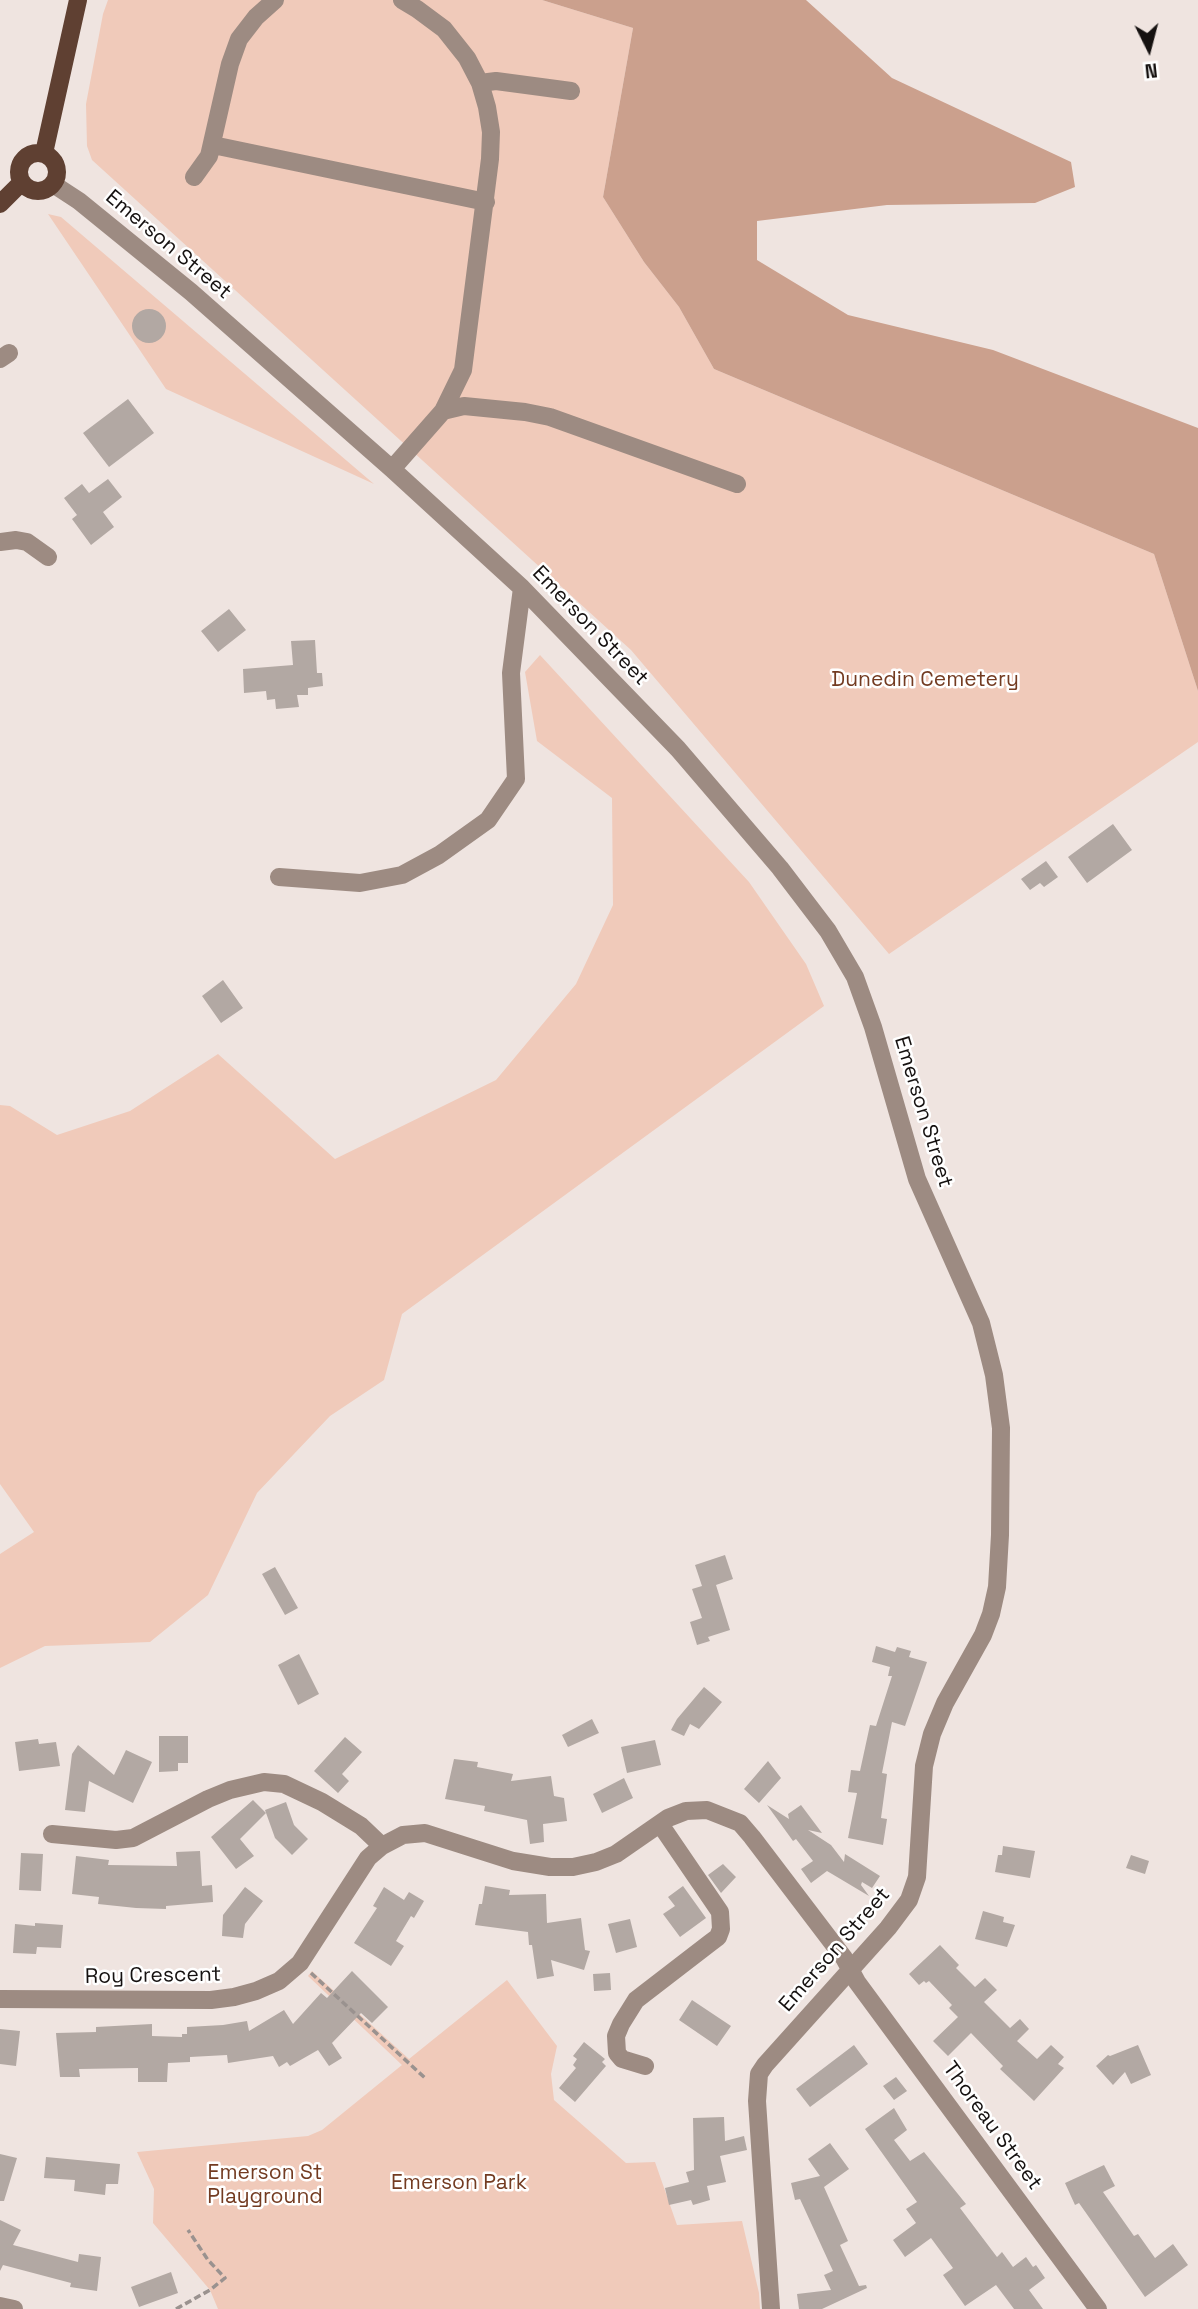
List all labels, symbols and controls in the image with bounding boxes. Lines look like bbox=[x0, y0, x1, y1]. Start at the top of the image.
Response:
north arrow bbox=[1114, 14, 1184, 84]
text: N bbox=[1144, 57, 1159, 83]
street label: Emerson Street bbox=[100, 185, 236, 305]
street label: Emerson Street bbox=[527, 561, 653, 691]
park label: Dunedin Cemetery bbox=[831, 667, 1019, 693]
street label: Emerson Street bbox=[888, 1033, 958, 1191]
street label: Emerson Street bbox=[774, 1883, 896, 2017]
street label: Roy Crescent bbox=[85, 1962, 221, 1990]
street label: Thoreau Street bbox=[937, 2057, 1047, 2195]
park label: Emerson St Playground bbox=[207, 2160, 323, 2210]
park label: Emerson Park bbox=[391, 2170, 527, 2196]

